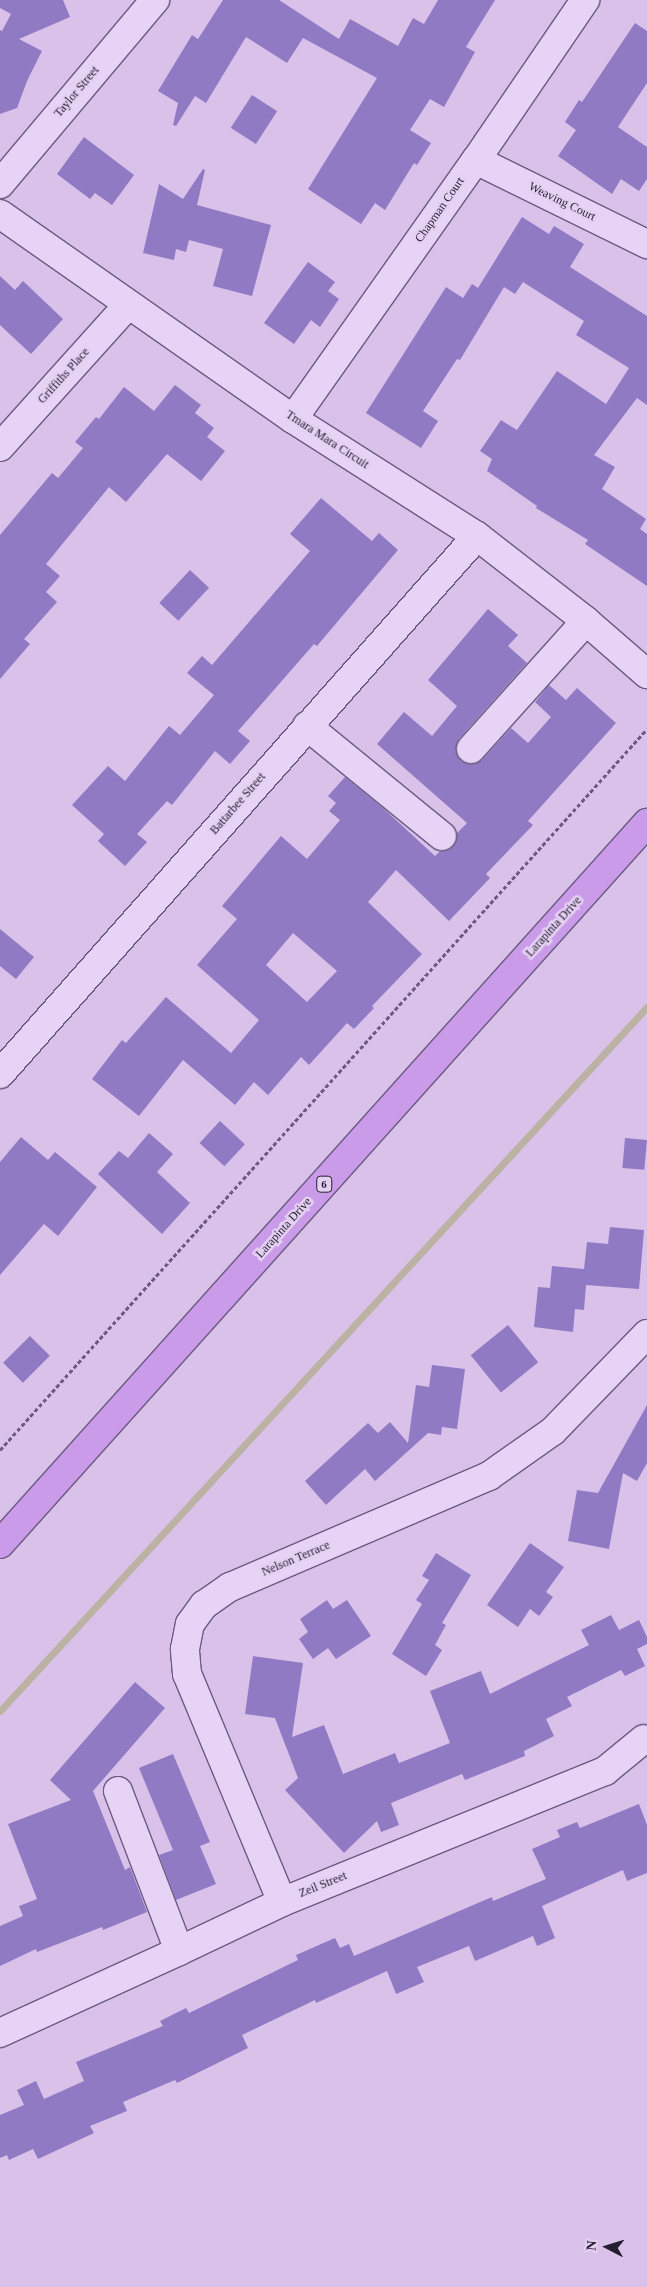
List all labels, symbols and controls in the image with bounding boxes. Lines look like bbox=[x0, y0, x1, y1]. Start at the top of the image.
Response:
street label: Taylor Street bbox=[52, 64, 102, 120]
street label: Chapman Court bbox=[412, 175, 468, 245]
street label: Weaving Court bbox=[526, 180, 598, 224]
street label: Griffiths Place bbox=[35, 345, 93, 407]
street label: Tmara Mara Circuit bbox=[283, 408, 371, 472]
street label: Battarbee Street bbox=[207, 770, 269, 838]
street label: Larapinta Drive bbox=[523, 894, 585, 960]
road number: 6 bbox=[315, 1176, 333, 1192]
street label: Larapinta Drive bbox=[253, 1195, 315, 1261]
street label: Nelson Terrace bbox=[260, 1538, 332, 1580]
street label: Zeil Street bbox=[297, 1869, 349, 1901]
north arrow bbox=[582, 2222, 632, 2272]
text: N bbox=[584, 2240, 599, 2251]

